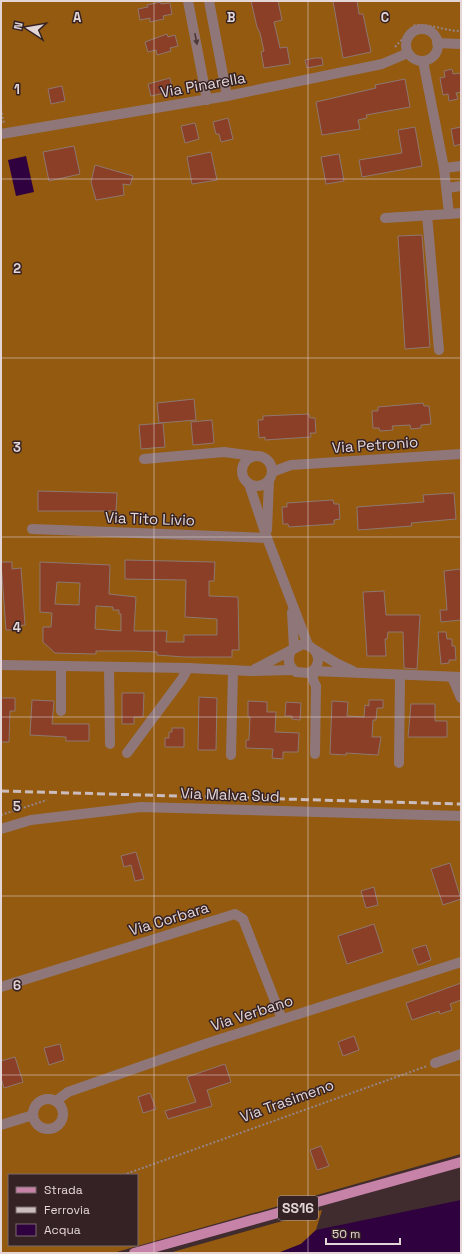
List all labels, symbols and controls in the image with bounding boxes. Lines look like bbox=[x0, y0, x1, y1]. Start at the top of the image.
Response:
north arrow bbox=[8, 8, 48, 48]
text: A bbox=[73, 9, 82, 26]
text: B bbox=[227, 9, 236, 26]
text: C bbox=[381, 9, 389, 26]
text: N bbox=[11, 21, 26, 31]
one-way arrow bbox=[193, 33, 199, 45]
street label: Via Pinarella bbox=[159, 68, 247, 101]
text: 1 bbox=[14, 81, 20, 98]
text: 2 bbox=[13, 260, 21, 277]
street label: Via Petronio bbox=[331, 432, 419, 457]
text: 3 bbox=[13, 439, 21, 456]
street label: Via Tito Livio bbox=[105, 507, 195, 530]
text: 4 bbox=[13, 619, 21, 636]
street label: Via Malva Sud bbox=[180, 783, 280, 806]
text: 5 bbox=[13, 798, 21, 815]
street label: Via Corbara bbox=[127, 897, 211, 940]
text: 6 bbox=[13, 977, 21, 994]
street label: Via Verbano bbox=[208, 990, 295, 1035]
street label: Via Trasimeno bbox=[237, 1075, 336, 1126]
legend bbox=[8, 1174, 138, 1246]
text: Strada bbox=[44, 1182, 83, 1198]
road number: SS16 bbox=[278, 1196, 318, 1220]
text: Ferrovia bbox=[44, 1202, 90, 1218]
scale bar bbox=[326, 1220, 400, 1246]
text: Acqua bbox=[44, 1222, 81, 1238]
text: 50 m bbox=[332, 1226, 360, 1242]

